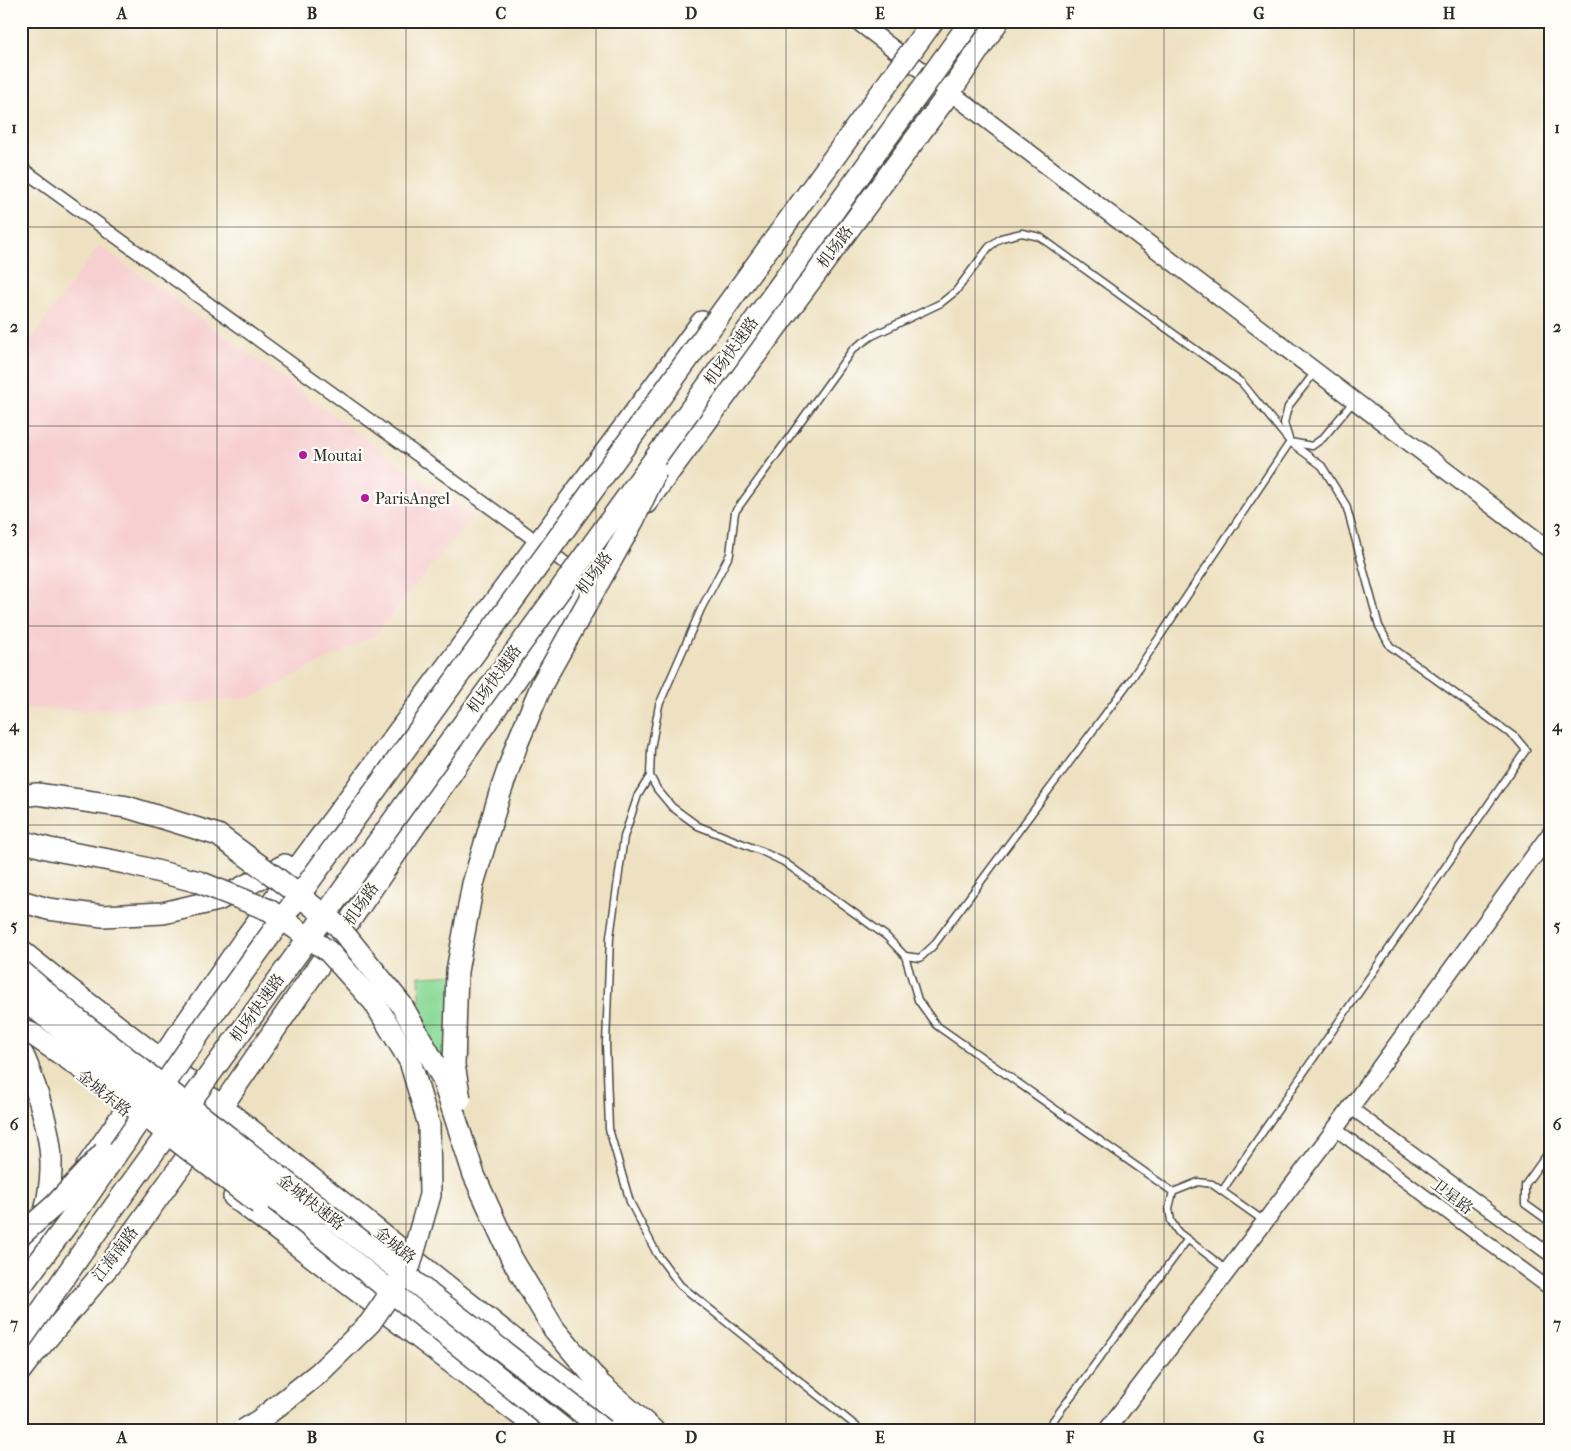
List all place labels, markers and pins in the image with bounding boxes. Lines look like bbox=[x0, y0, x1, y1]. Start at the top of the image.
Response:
place label: Moutai bbox=[313, 446, 363, 465]
marker: Moutai bbox=[297, 449, 309, 461]
place label: ParisAngel bbox=[375, 489, 450, 508]
marker: ParisAngel bbox=[359, 492, 371, 504]

